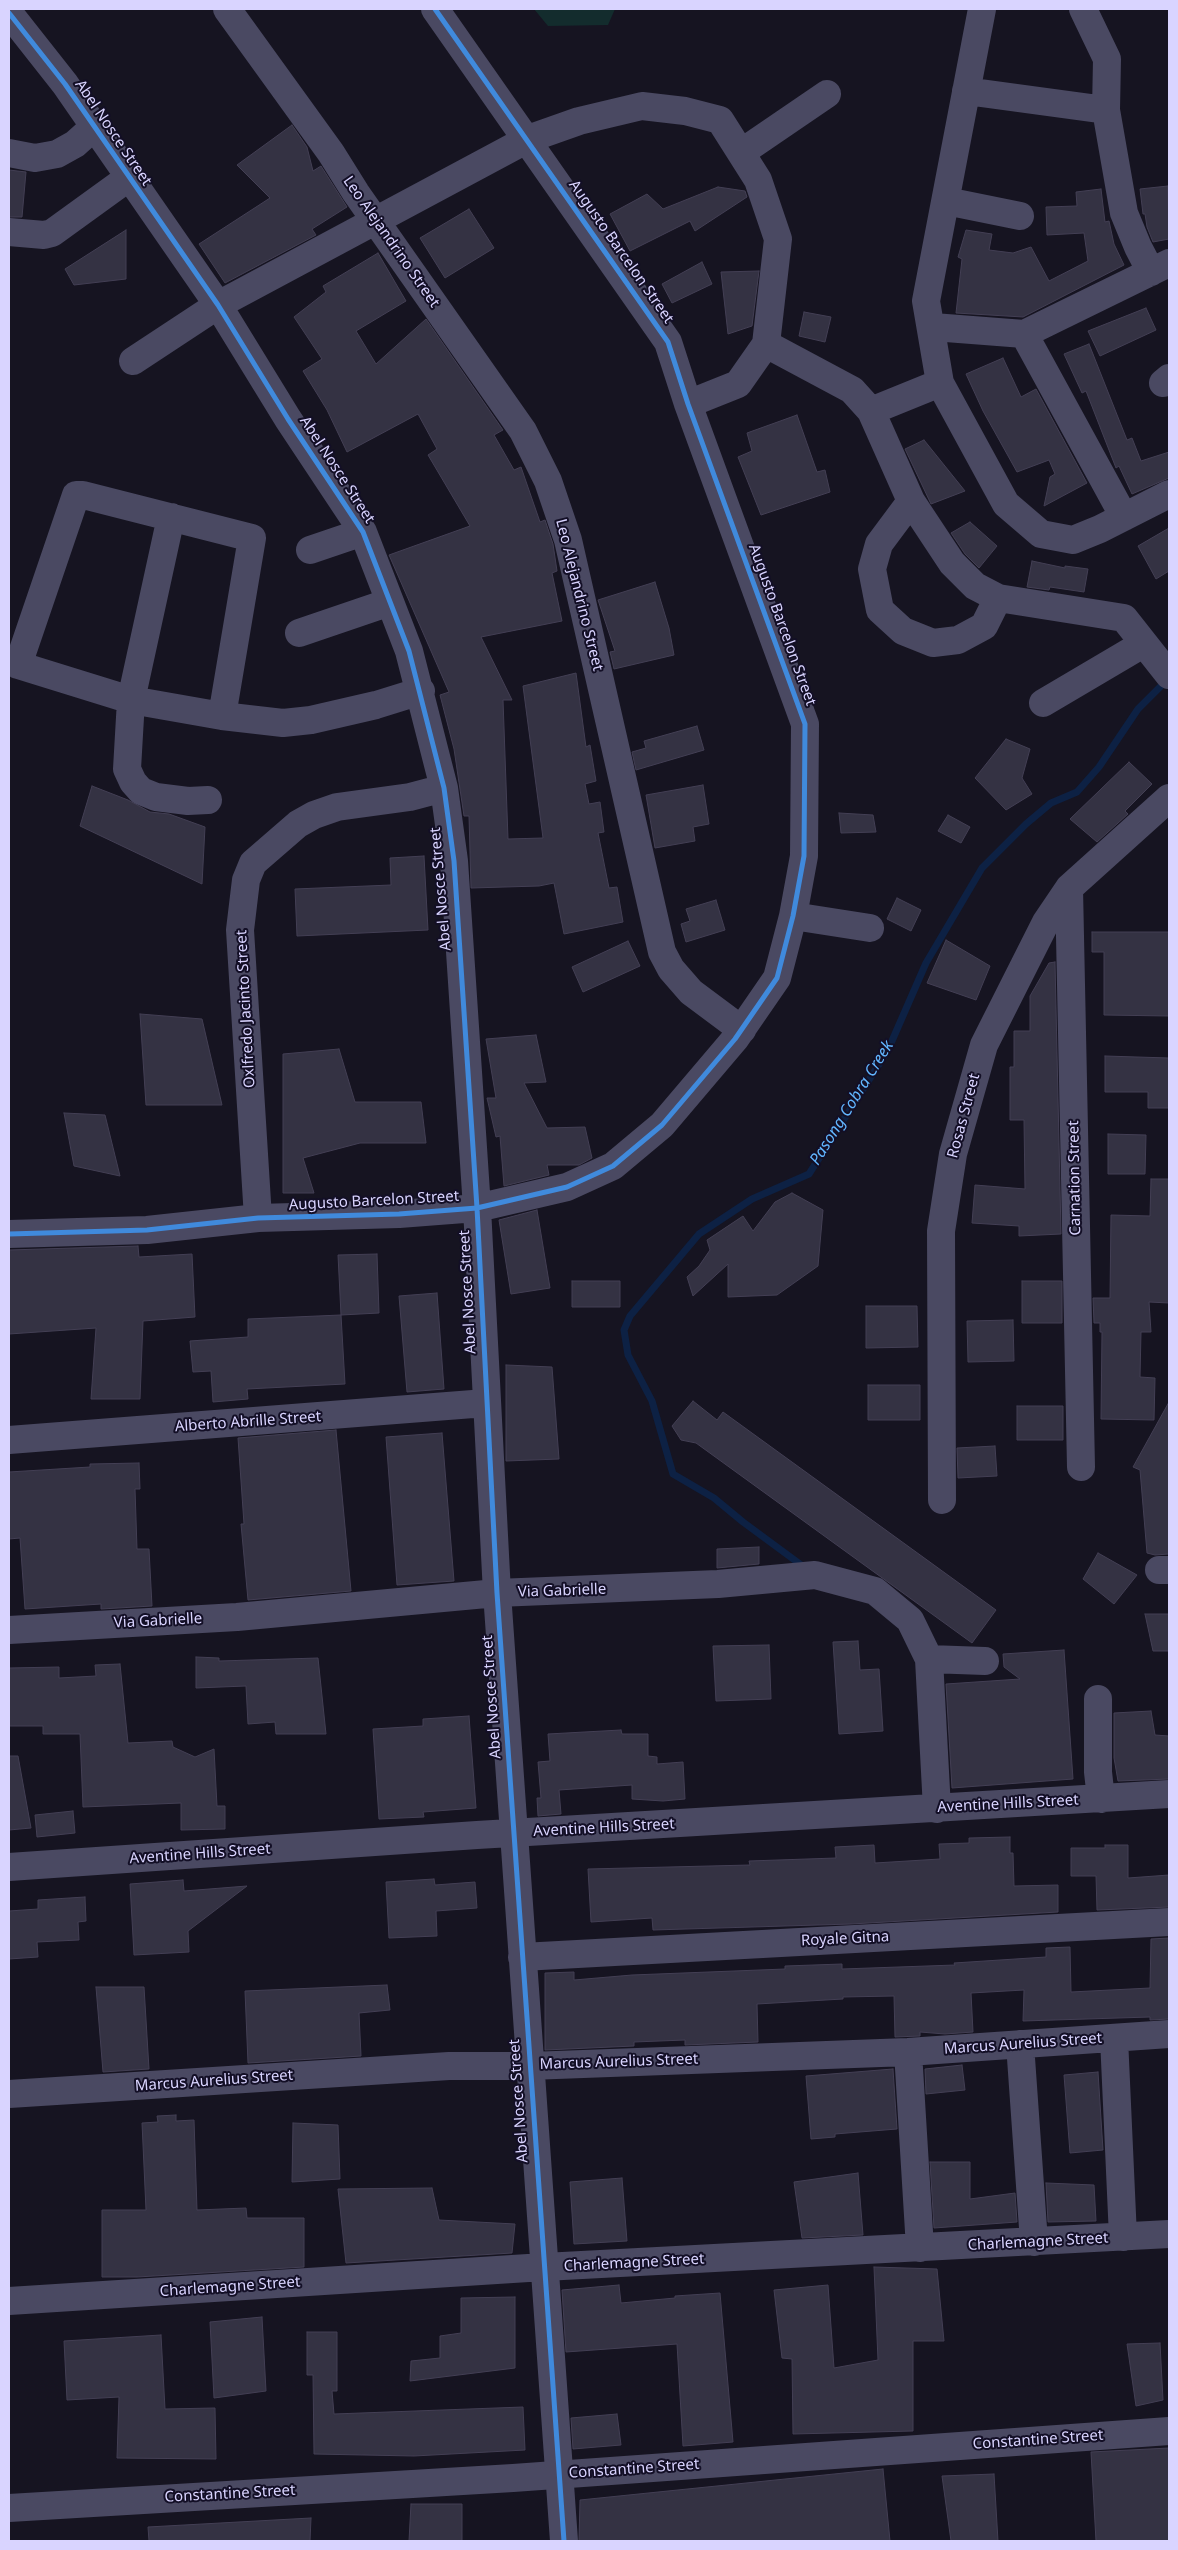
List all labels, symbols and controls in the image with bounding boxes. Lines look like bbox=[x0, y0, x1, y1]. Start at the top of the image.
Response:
street label: Abel Nosce Street bbox=[71, 77, 155, 189]
street label: Leo Alejandrino Street bbox=[339, 173, 443, 311]
street label: Augusto Barcelon Street bbox=[565, 177, 677, 327]
street label: Abel Nosce Street bbox=[296, 413, 378, 527]
street label: Leo Alejandrino Street bbox=[551, 517, 607, 673]
street label: Augusto Barcelon Street bbox=[744, 542, 820, 708]
street label: Abel Nosce Street bbox=[427, 826, 455, 952]
street label: Oxlfredo Jacinto Street bbox=[233, 929, 259, 1089]
water label: Pasong Cobra Creek bbox=[806, 1037, 898, 1169]
street label: Rosas Street bbox=[944, 1072, 984, 1160]
street label: Carnation Street bbox=[1065, 1120, 1085, 1236]
street label: Augusto Barcelon Street bbox=[288, 1188, 460, 1214]
street label: Abel Nosce Street bbox=[456, 1230, 480, 1354]
street label: Alberto Abrille Street bbox=[174, 1408, 322, 1436]
street label: Via Gabrielle bbox=[517, 1580, 607, 1602]
street label: Via Gabrielle bbox=[113, 1610, 203, 1632]
street label: Abel Nosce Street bbox=[479, 1634, 505, 1760]
street label: Aventine Hills Street bbox=[937, 1791, 1079, 1817]
street label: Aventine Hills Street bbox=[533, 1815, 675, 1841]
street label: Aventine Hills Street bbox=[129, 1840, 271, 1868]
street label: Royale Gitna bbox=[800, 1928, 890, 1950]
street label: Marcus Aurelius Street bbox=[943, 2029, 1103, 2059]
street label: Abel Nosce Street bbox=[506, 2038, 532, 2164]
street label: Marcus Aurelius Street bbox=[539, 2050, 699, 2074]
street label: Marcus Aurelius Street bbox=[134, 2066, 294, 2096]
street label: Charlemagne Street bbox=[967, 2229, 1109, 2255]
street label: Charlemagne Street bbox=[563, 2250, 705, 2276]
street label: Charlemagne Street bbox=[159, 2273, 301, 2301]
street label: Constantine Street bbox=[972, 2426, 1104, 2454]
street label: Constantine Street bbox=[568, 2455, 700, 2483]
street label: Constantine Street bbox=[164, 2482, 296, 2506]

